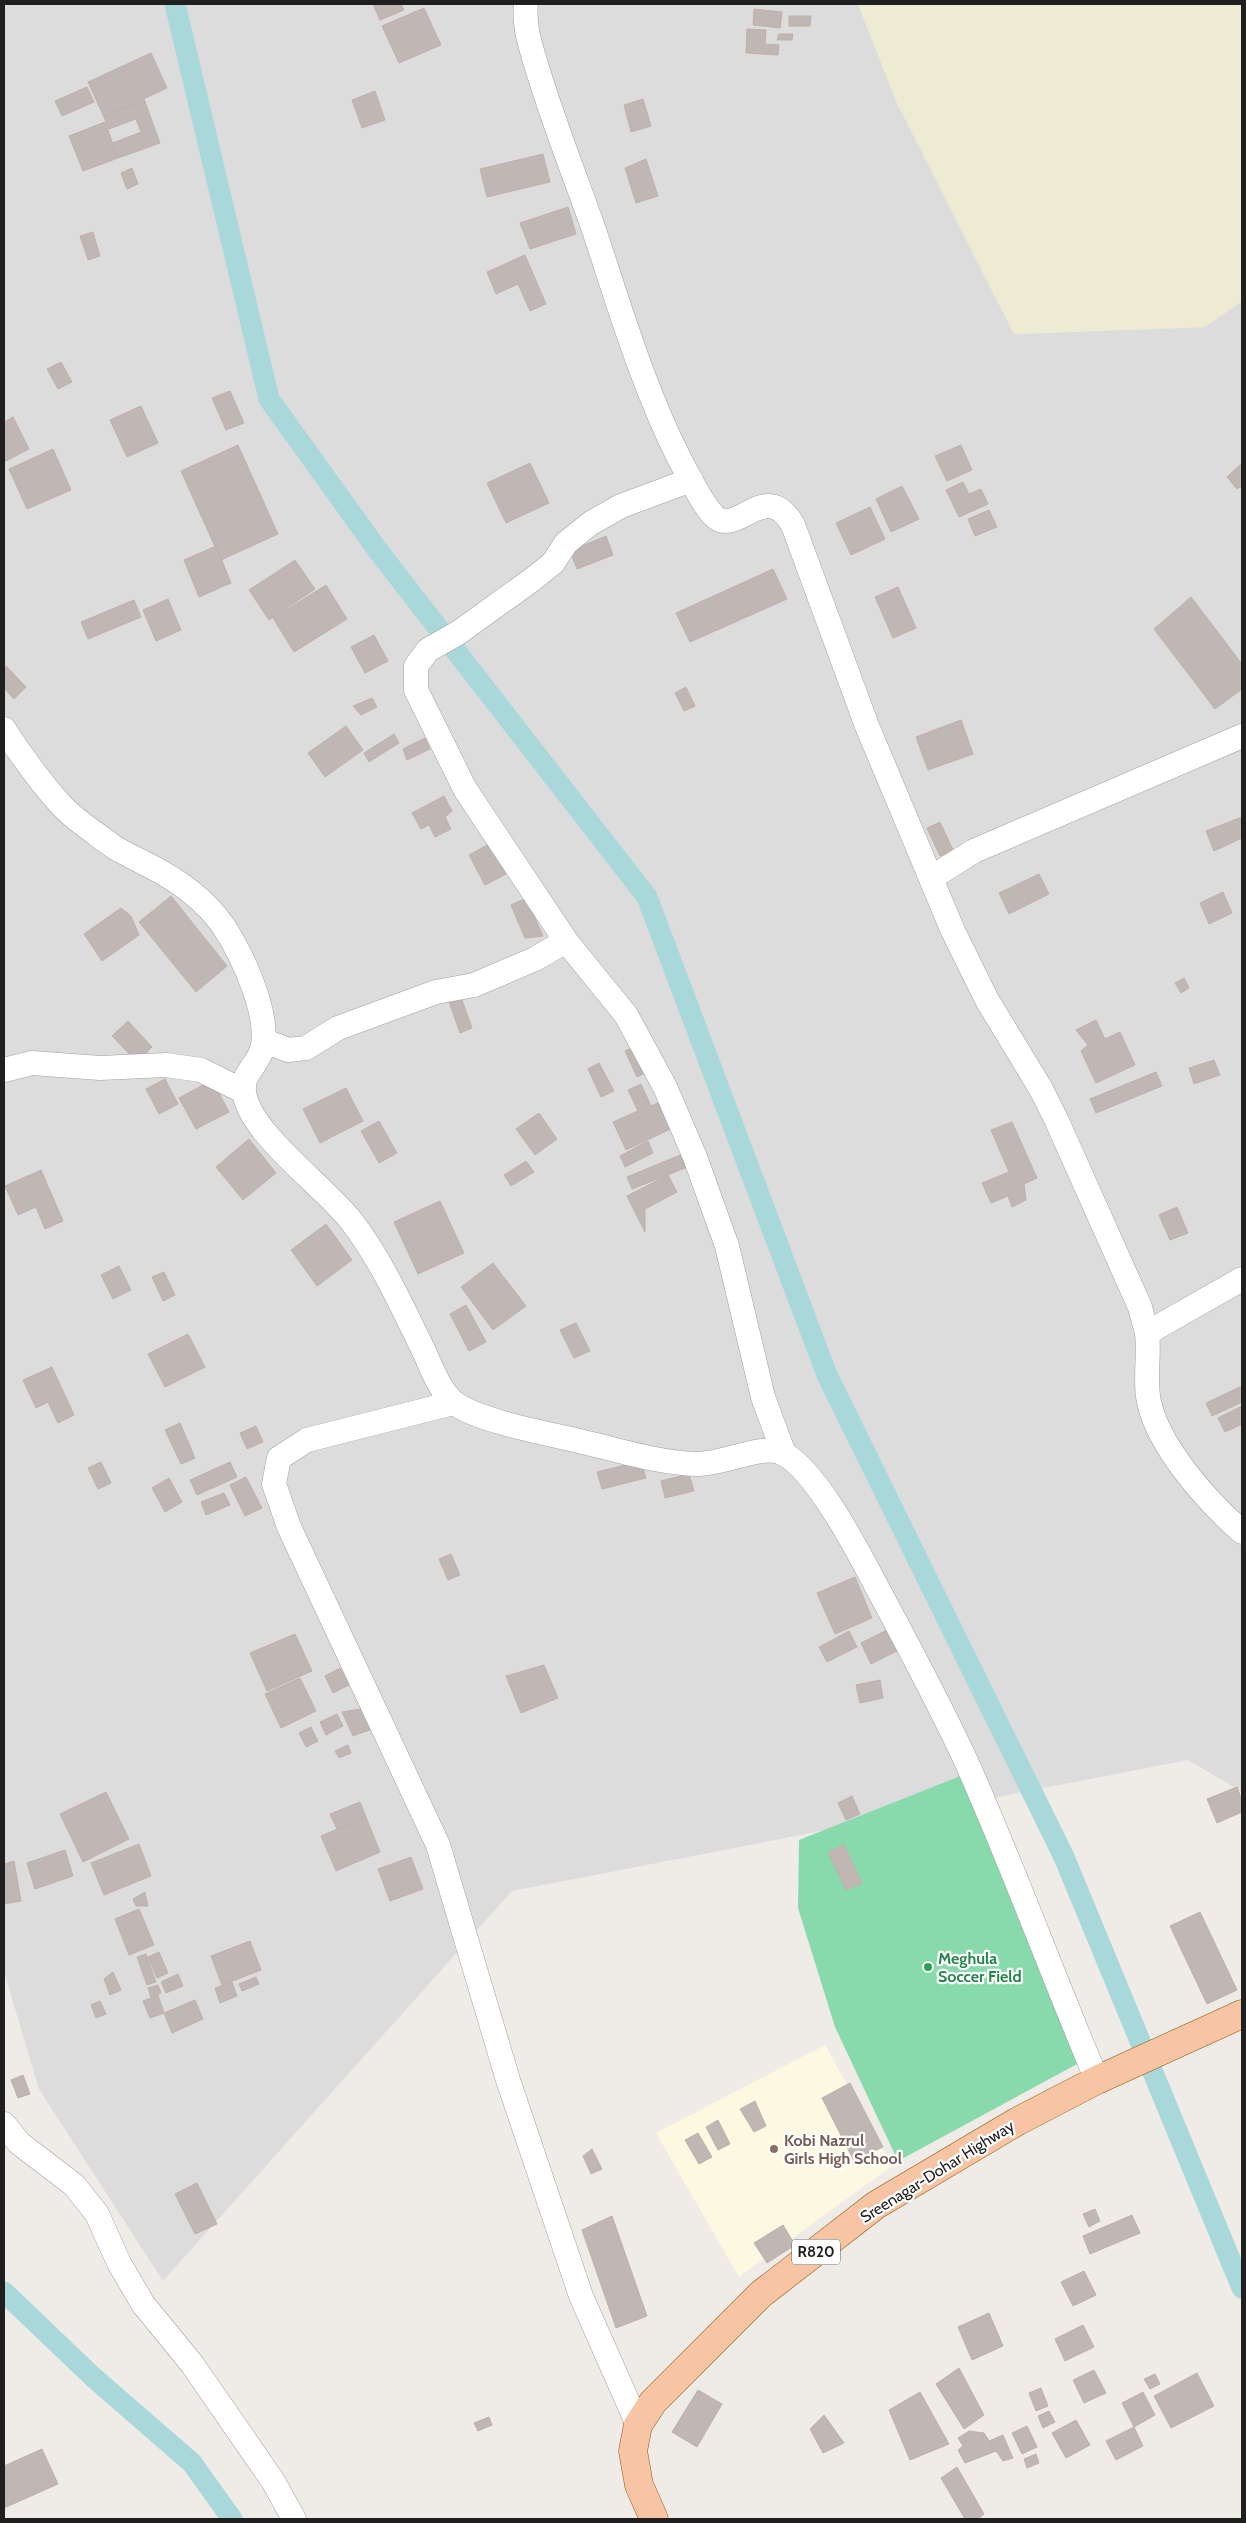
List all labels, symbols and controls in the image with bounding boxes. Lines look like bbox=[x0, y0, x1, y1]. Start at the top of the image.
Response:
place label: Meghula Soccer Field bbox=[938, 1949, 1022, 1986]
marker: Meghula Soccer Field bbox=[922, 1961, 934, 1973]
street label: Sreenagar-Dohar Highway bbox=[857, 2116, 1018, 2227]
place label: Kobi Nazrul Girls High School bbox=[784, 2131, 902, 2168]
marker: Kobi Nazrul Girls High School bbox=[768, 2143, 780, 2155]
road number: R820 bbox=[792, 2240, 840, 2264]

